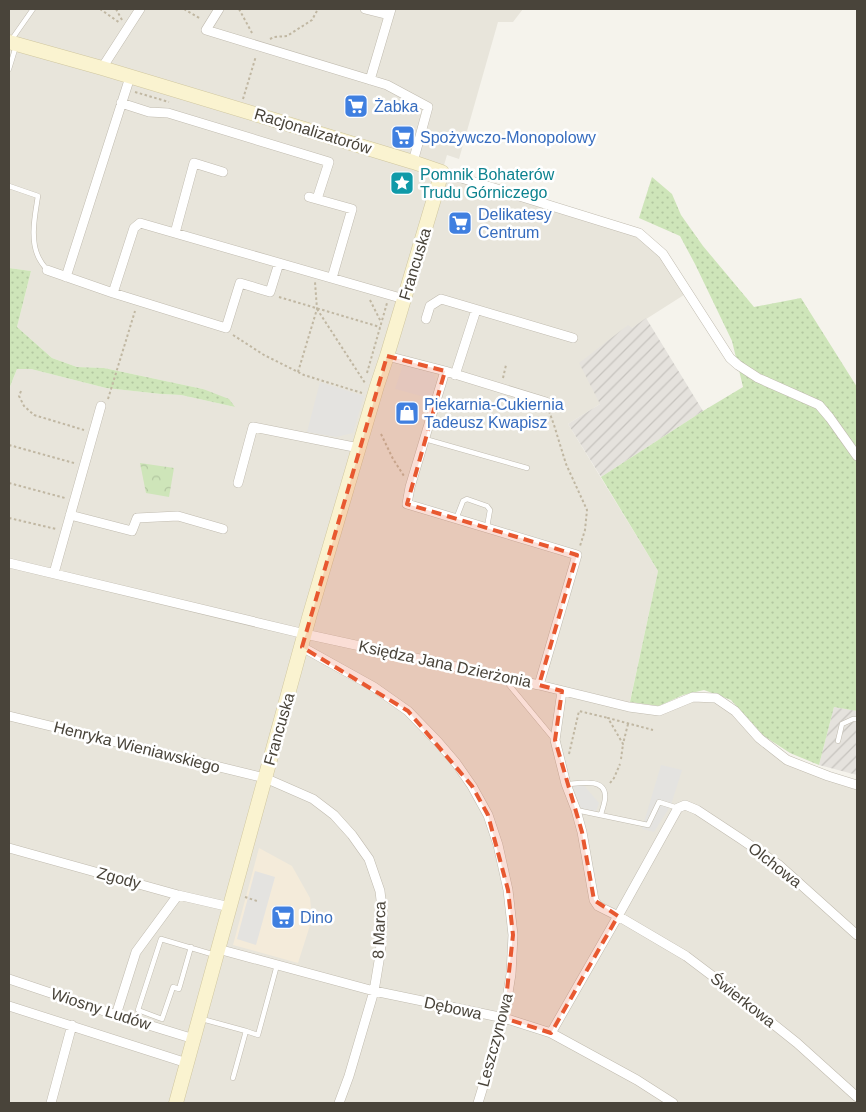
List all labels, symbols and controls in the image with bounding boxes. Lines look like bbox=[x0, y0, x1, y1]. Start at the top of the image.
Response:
supermarket icon: Żabka bbox=[343, 93, 369, 119]
place label: Żabka bbox=[374, 97, 419, 115]
street label: Racjonalizatorów bbox=[252, 105, 374, 157]
supermarket icon: Spożywczo-Monopolowy bbox=[390, 124, 416, 150]
place label: Spożywczo-Monopolowy bbox=[420, 129, 596, 146]
place label: Pomnik Bohaterów Trudu Górniczego bbox=[420, 166, 555, 201]
place icon: Pomnik Bohaterów Trudu Górniczego bbox=[389, 170, 415, 196]
place label: Delikatesy Centrum bbox=[478, 206, 552, 241]
supermarket icon: Delikatesy Centrum bbox=[447, 210, 473, 236]
street label: Francuska bbox=[396, 226, 434, 302]
place label: Piekarnia-Cukiernia Tadeusz Kwapisz bbox=[424, 396, 564, 431]
shop icon: Piekarnia-Cukiernia Tadeusz Kwapisz bbox=[394, 400, 420, 426]
street label: Księdza Jana Dzierżonia bbox=[357, 637, 533, 691]
street label: Francuska bbox=[261, 691, 297, 767]
street label: Henryka Wieniawskiego bbox=[52, 718, 222, 776]
street label: Olchowa bbox=[745, 839, 805, 891]
street label: Zgody bbox=[95, 864, 143, 892]
street label: 8 Marca bbox=[369, 901, 389, 959]
supermarket icon: Dino bbox=[270, 904, 296, 930]
place label: Dino bbox=[300, 909, 333, 926]
street label: Świerkowa bbox=[707, 969, 779, 1031]
street label: Wiosny Ludów bbox=[49, 985, 154, 1033]
street label: Leszczynowa bbox=[474, 991, 516, 1089]
street label: Dębowa bbox=[423, 994, 484, 1022]

